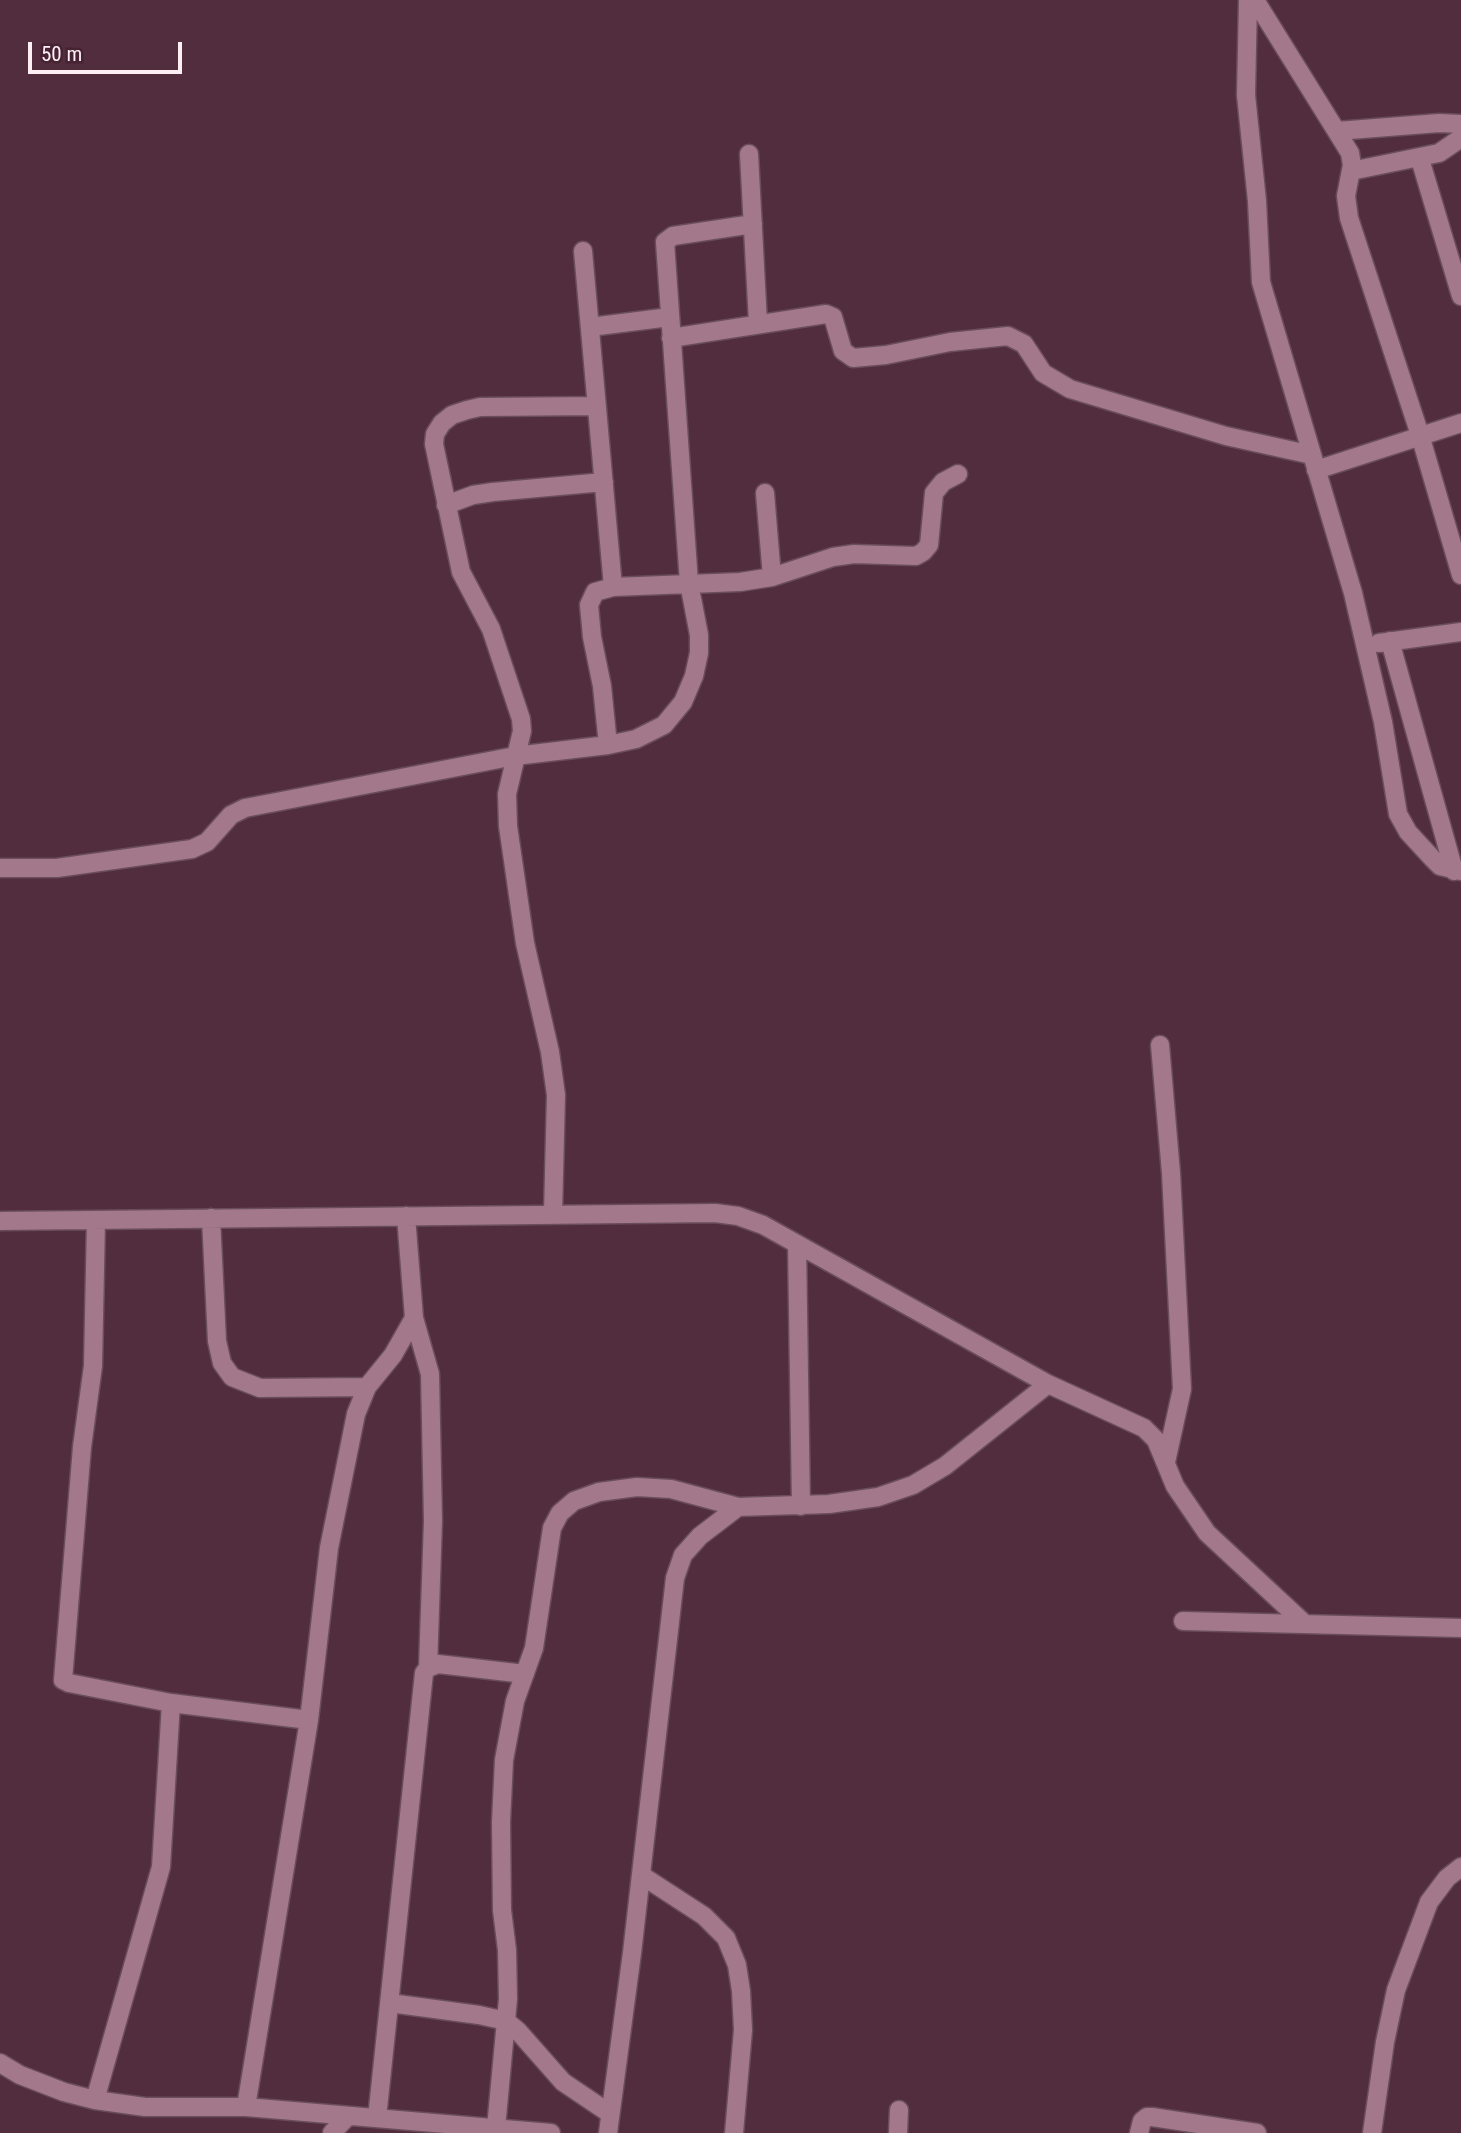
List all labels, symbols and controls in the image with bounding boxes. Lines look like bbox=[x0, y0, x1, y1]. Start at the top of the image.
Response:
scale bar bbox=[32, 28, 186, 72]
text: 50 m bbox=[41, 42, 82, 66]

